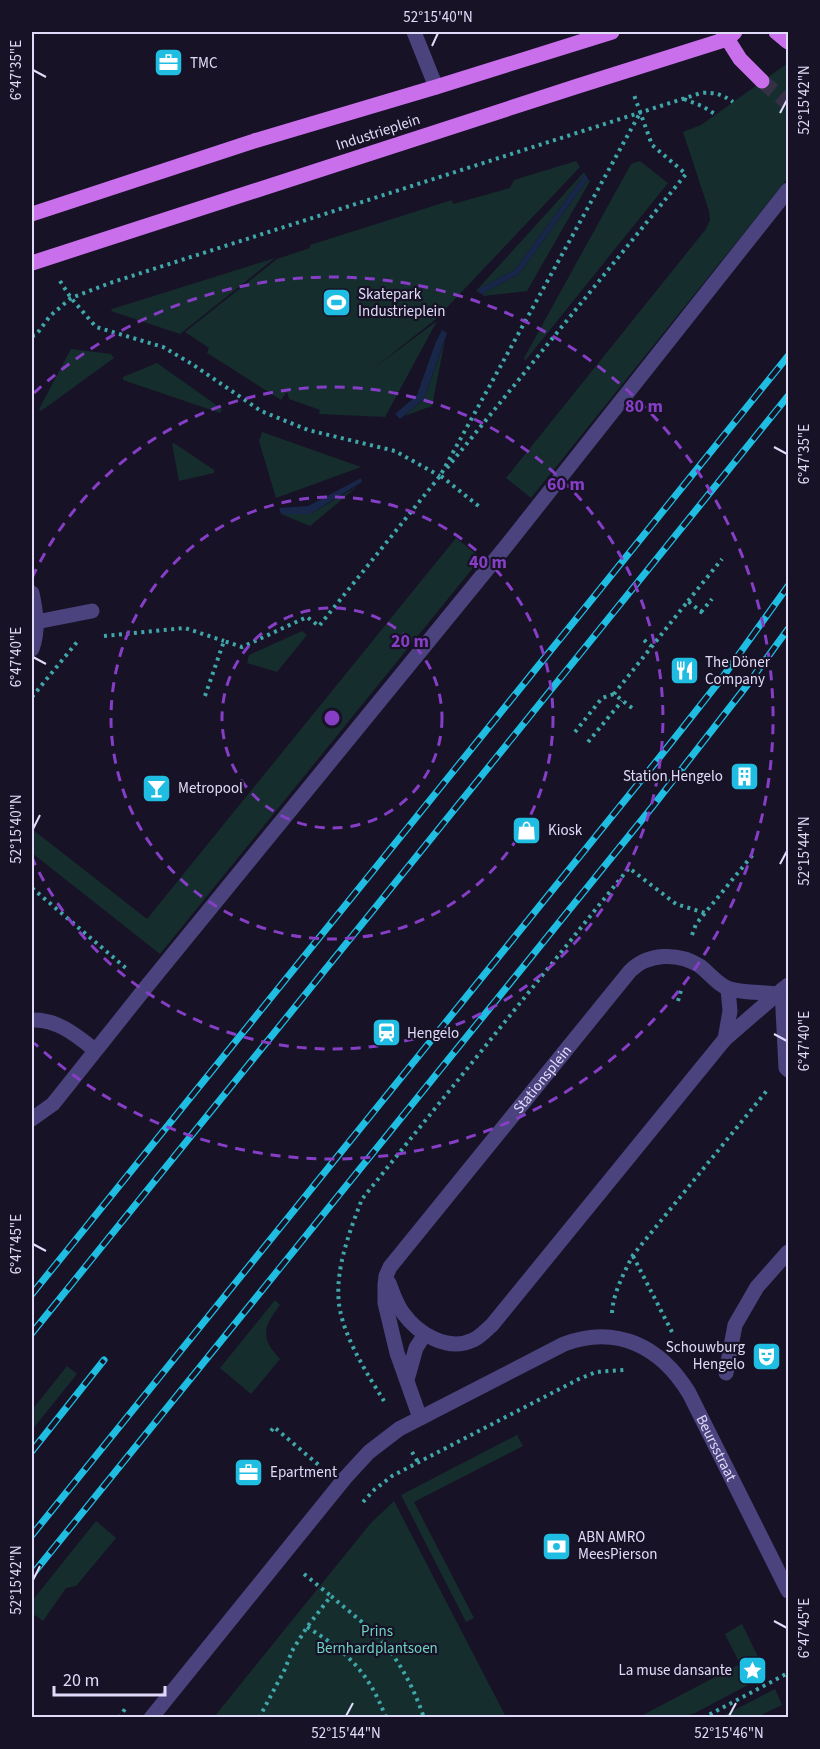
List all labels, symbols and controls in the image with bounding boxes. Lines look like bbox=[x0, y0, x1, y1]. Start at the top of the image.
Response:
text: 52°15'40"N bbox=[403, 7, 473, 28]
text: 6°47'35"E bbox=[6, 40, 27, 100]
office icon: TMC bbox=[153, 47, 185, 79]
place label: TMC bbox=[190, 53, 218, 74]
text: 52°15'42"N bbox=[794, 65, 815, 135]
street label: Industrieplein bbox=[333, 109, 423, 156]
place label: Skatepark Industrieplein bbox=[358, 284, 446, 322]
sports icon: Skatepark Industrieplein bbox=[321, 287, 353, 319]
text: 80 m bbox=[625, 394, 663, 419]
text: 6°47'35"E bbox=[794, 424, 815, 484]
text: 60 m bbox=[547, 472, 585, 497]
text: 40 m bbox=[469, 550, 507, 575]
text: 6°47'40"E bbox=[6, 627, 27, 687]
text: 20 m bbox=[391, 629, 429, 654]
place label: The Döner Company bbox=[705, 652, 771, 690]
restaurant icon: The Döner Company bbox=[668, 655, 700, 687]
centre of rings bbox=[322, 708, 342, 728]
building icon: Station Hengelo bbox=[728, 760, 760, 792]
place label: Station Hengelo bbox=[623, 766, 723, 787]
bar icon: Metropool bbox=[141, 772, 173, 804]
place label: Metropool bbox=[178, 778, 243, 799]
text: 52°15'40"N bbox=[6, 794, 27, 864]
shop icon: Kiosk bbox=[511, 814, 543, 846]
text: 52°15'44"N bbox=[794, 816, 815, 886]
place label: Kiosk bbox=[548, 820, 583, 841]
text: 6°47'40"E bbox=[794, 1011, 815, 1071]
station icon: Hengelo bbox=[370, 1017, 402, 1049]
place label: Hengelo bbox=[407, 1023, 459, 1044]
street label: Stationsplein bbox=[508, 1041, 577, 1118]
text: 6°47'45"E bbox=[6, 1214, 27, 1274]
place label: Schouwburg Hengelo bbox=[666, 1337, 745, 1375]
theatre icon: Schouwburg Hengelo bbox=[750, 1340, 782, 1372]
street label: Beursstraat bbox=[691, 1411, 741, 1485]
office icon: Epartment bbox=[233, 1456, 265, 1488]
place label: Epartment bbox=[270, 1462, 337, 1483]
place label: ABN AMRO MeesPierson bbox=[578, 1527, 657, 1565]
bank icon: ABN AMRO MeesPierson bbox=[541, 1530, 573, 1562]
text: 52°15'42"N bbox=[6, 1545, 27, 1615]
text: 6°47'45"E bbox=[794, 1598, 815, 1658]
park label: Prins Bernhardplantsoen bbox=[316, 1621, 438, 1659]
place icon: La muse dansante bbox=[737, 1654, 769, 1686]
scale bar bbox=[54, 1659, 165, 1697]
place label: La muse dansante bbox=[618, 1660, 732, 1681]
text: 20 m bbox=[63, 1668, 99, 1693]
text: 52°15'44"N bbox=[311, 1723, 381, 1744]
text: 52°15'46"N bbox=[694, 1723, 764, 1744]

